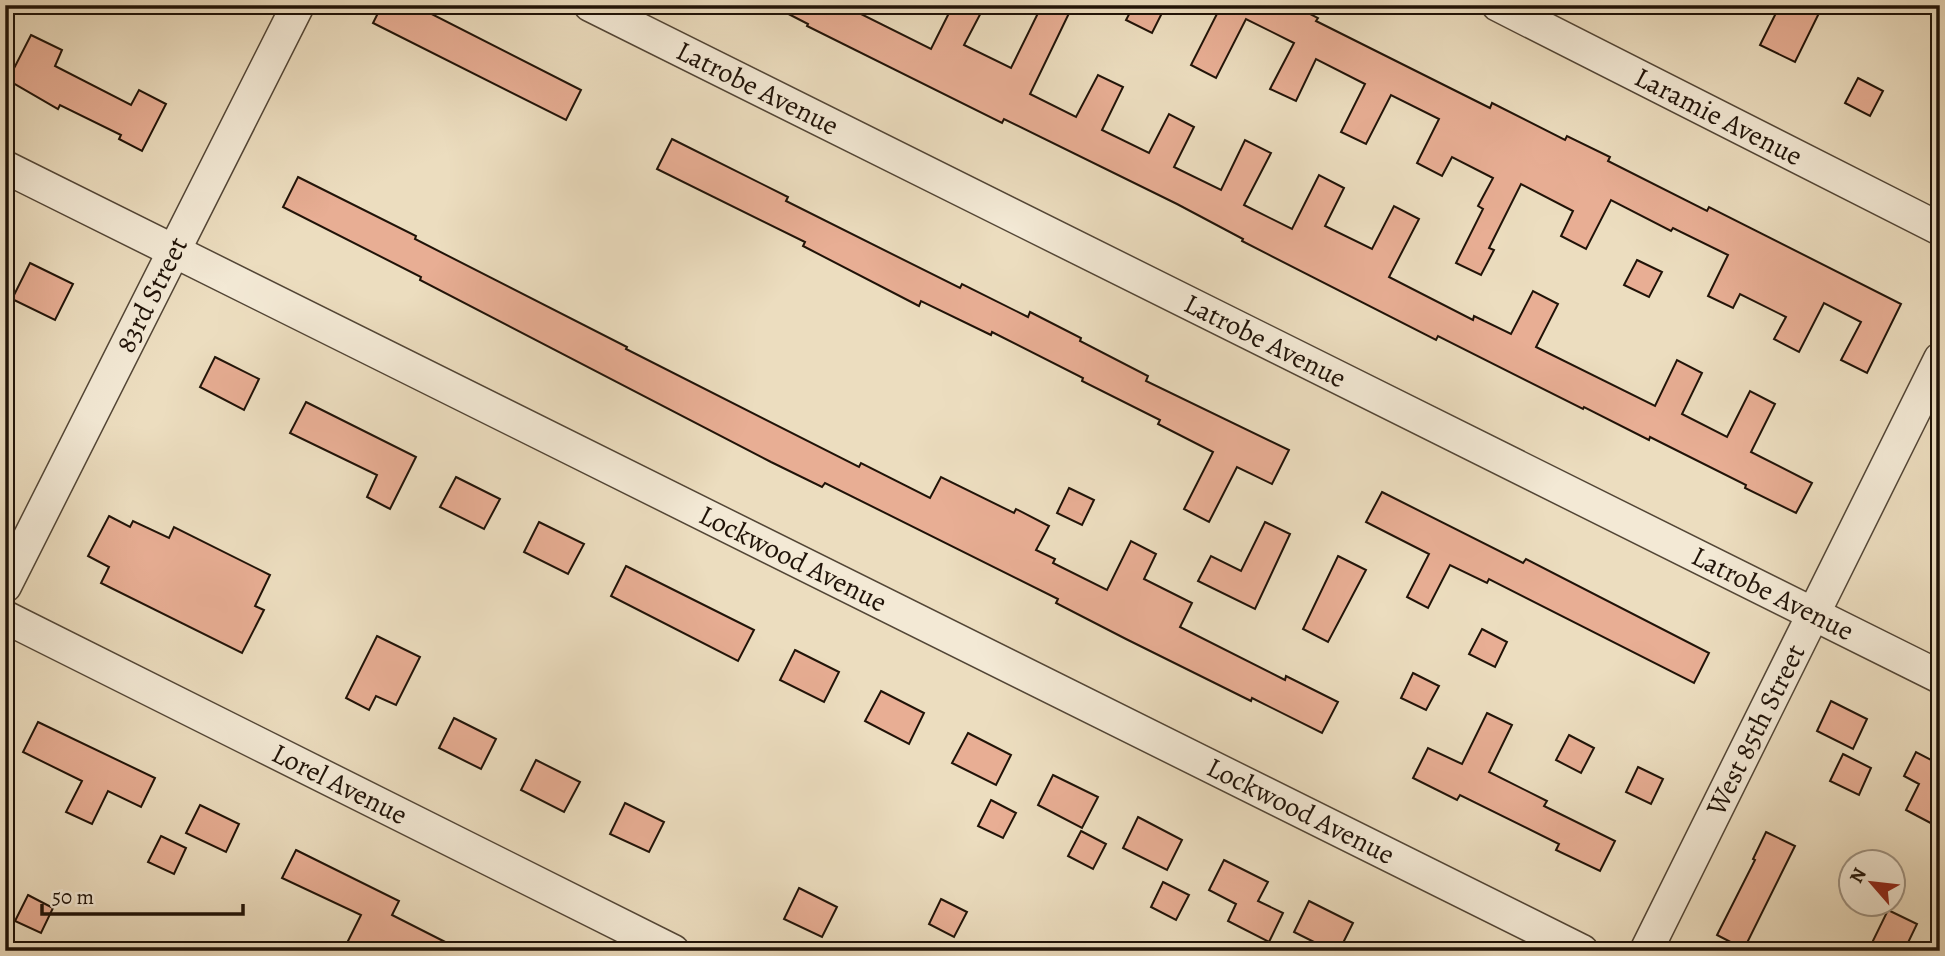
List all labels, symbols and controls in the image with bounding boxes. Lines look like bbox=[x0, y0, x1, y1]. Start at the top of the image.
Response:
street label: Latrobe Avenue bbox=[670, 32, 845, 145]
street label: Laramie Avenue bbox=[1628, 58, 1809, 175]
street label: 83rd Street bbox=[107, 230, 197, 359]
street label: Latrobe Avenue bbox=[1177, 285, 1353, 397]
street label: Lockwood Avenue bbox=[693, 496, 893, 621]
street label: Latrobe Avenue bbox=[1685, 537, 1860, 650]
street label: West 85th Street bbox=[1697, 638, 1814, 823]
street label: Lorel Avenue bbox=[265, 734, 414, 834]
street label: Lockwood Avenue bbox=[1200, 748, 1401, 874]
north arrow bbox=[1836, 848, 1906, 918]
text: N bbox=[1843, 863, 1873, 888]
scale bar bbox=[42, 872, 243, 916]
text: 50 m bbox=[52, 883, 94, 911]

